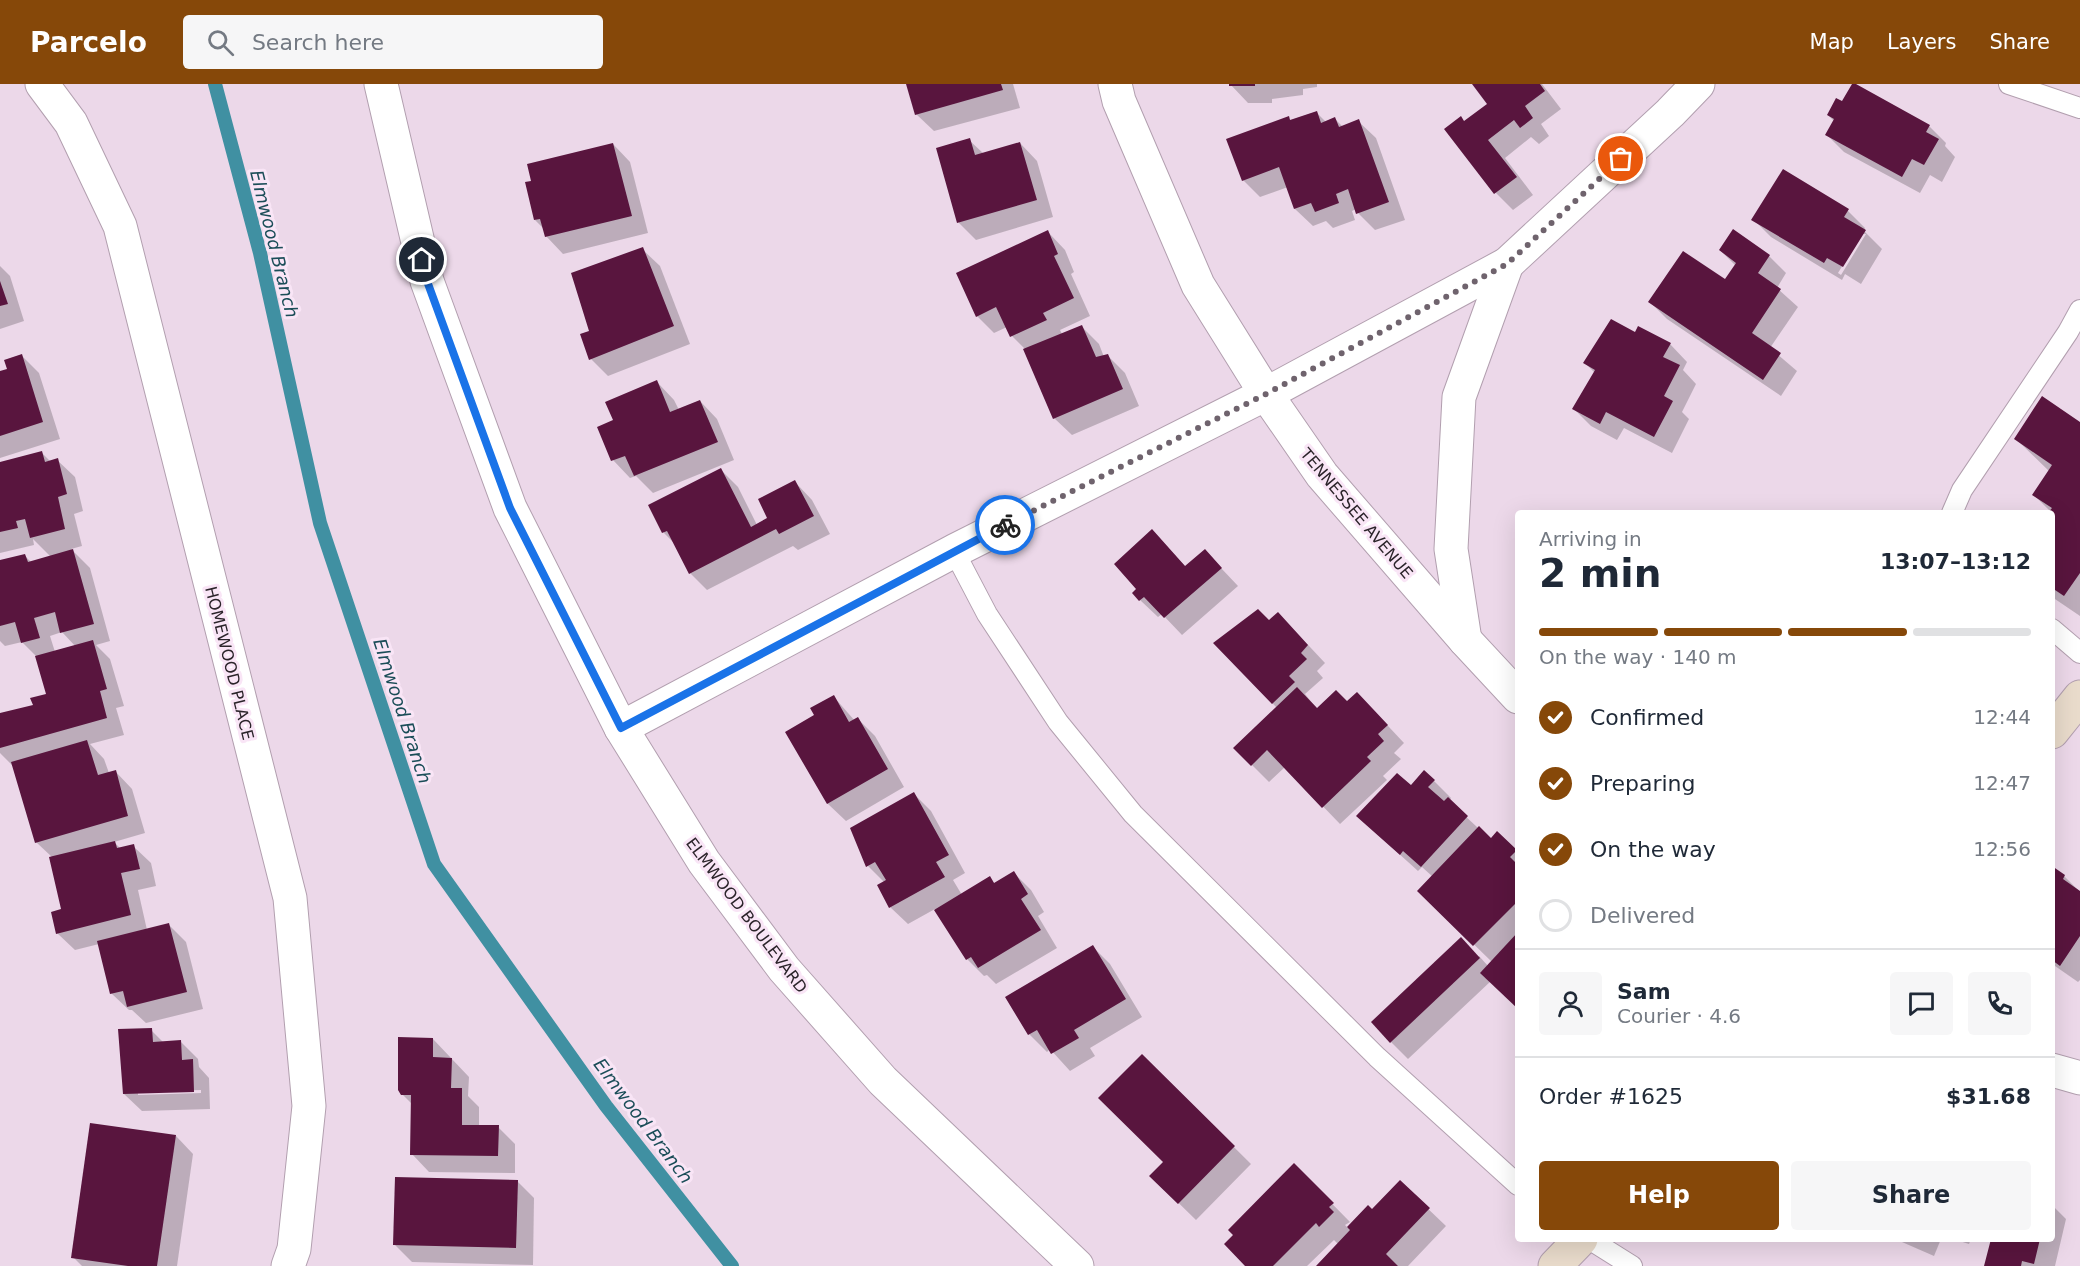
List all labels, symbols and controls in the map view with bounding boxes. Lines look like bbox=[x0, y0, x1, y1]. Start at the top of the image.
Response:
search box bbox=[183, 15, 603, 69]
text: Parcelo bbox=[30, 26, 147, 59]
icon: search bbox=[204, 26, 237, 59]
text: Search here bbox=[252, 30, 384, 55]
text: Map bbox=[1810, 30, 1854, 54]
text: Layers bbox=[1887, 30, 1956, 54]
text: Share bbox=[1989, 30, 2050, 54]
pin bbox=[1595, 133, 1646, 184]
icon: bag bbox=[1604, 142, 1637, 175]
water label: Elmwood Branch bbox=[246, 168, 303, 320]
pin bbox=[396, 234, 447, 285]
icon: home bbox=[405, 243, 438, 276]
street label: TENNESSEE AVENUE bbox=[1296, 444, 1417, 582]
courier bbox=[975, 495, 1035, 555]
icon: bike bbox=[989, 509, 1022, 542]
text: Arriving in bbox=[1539, 527, 1642, 551]
text: 13:07–13:12 bbox=[1880, 549, 2031, 574]
text: 2 min bbox=[1539, 551, 1661, 596]
street label: HOMEWOOD PLACE bbox=[201, 584, 258, 742]
water label: Elmwood Branch bbox=[369, 636, 436, 786]
text: On the way · 140 m bbox=[1539, 645, 1737, 669]
icon: check bbox=[1539, 701, 1572, 734]
text: Confirmed bbox=[1590, 705, 1704, 730]
text: 12:44 bbox=[1973, 705, 2031, 729]
icon: check bbox=[1539, 767, 1572, 800]
text: Preparing bbox=[1590, 771, 1696, 796]
text: 12:47 bbox=[1973, 771, 2031, 795]
icon: check bbox=[1539, 833, 1572, 866]
street label: ELMWOOD BOULEVARD bbox=[682, 834, 811, 997]
text: On the way bbox=[1590, 837, 1716, 862]
text: 12:56 bbox=[1973, 837, 2031, 861]
text: Delivered bbox=[1590, 903, 1695, 928]
button: person bbox=[1539, 972, 1602, 1035]
button: chat bbox=[1890, 972, 1953, 1035]
button: phone bbox=[1968, 972, 2031, 1035]
text: Sam bbox=[1617, 979, 1671, 1004]
text: Courier · 4.6 bbox=[1617, 1004, 1741, 1028]
water label: Elmwood Branch bbox=[589, 1054, 697, 1187]
text: Order #1625 bbox=[1539, 1084, 1683, 1109]
text: $31.68 bbox=[1946, 1084, 2031, 1109]
button: Help bbox=[1539, 1161, 1779, 1230]
button: Share bbox=[1791, 1161, 2031, 1230]

